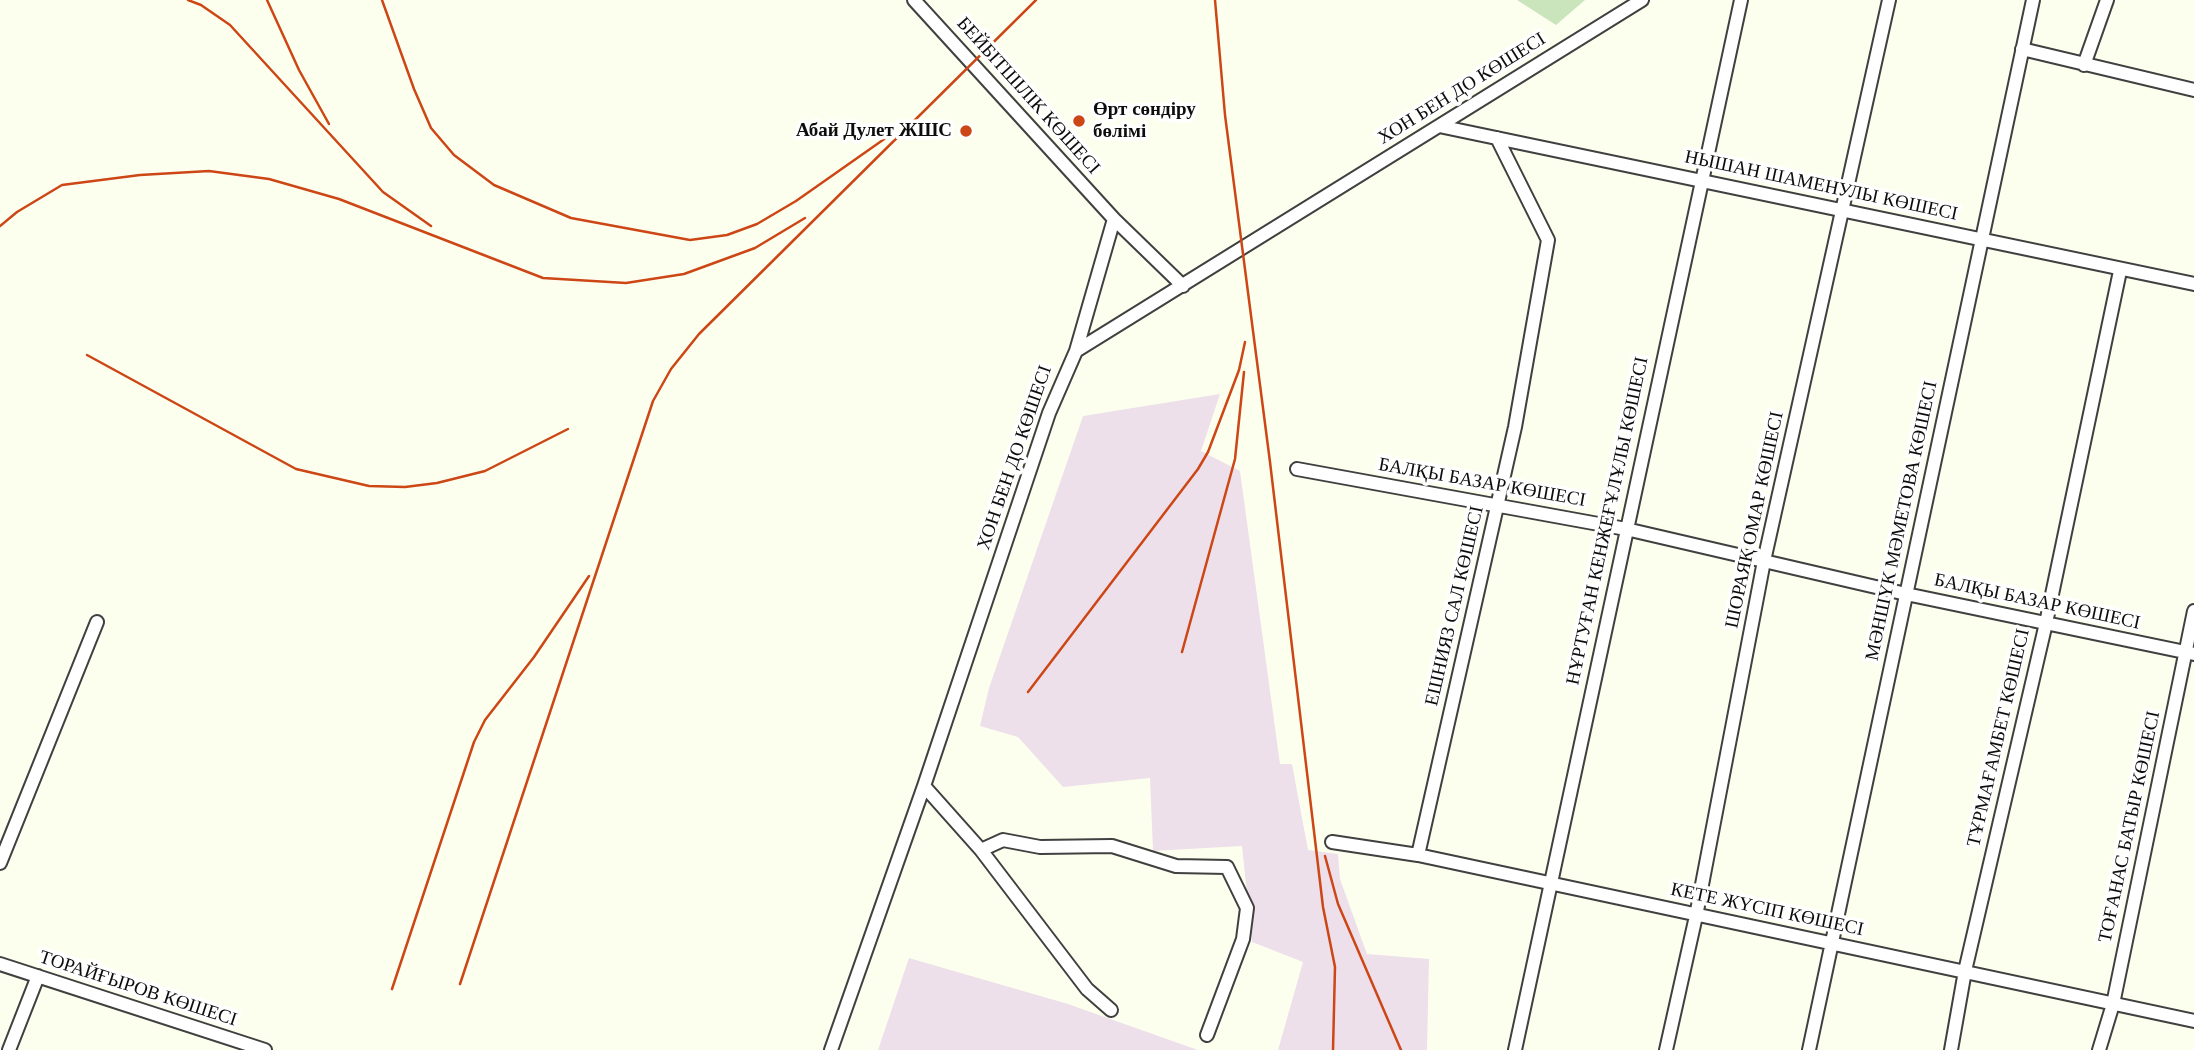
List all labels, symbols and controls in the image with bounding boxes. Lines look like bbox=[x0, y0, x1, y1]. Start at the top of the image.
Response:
street label: БЕЙБІТШІЛІК КӨШЕСІ bbox=[951, 13, 1105, 179]
street label: ХОН БЕН ДО КӨШЕСІ bbox=[1374, 28, 1550, 150]
place label: Өрт сөндіру бөлімі bbox=[1093, 99, 1196, 143]
marker: Өрт сөндіру бөлімі bbox=[1071, 113, 1087, 129]
place label: Абай Дулет ЖШС bbox=[796, 120, 952, 142]
marker: Абай Дулет ЖШС bbox=[958, 123, 974, 139]
street label: НЫШАН ШАМЕНУЛЫ КӨШЕСІ bbox=[1682, 146, 1960, 226]
street label: НҰРТУҒАН КЕНЖЕҒҰЛҰЛЫ КӨШЕСІ bbox=[1562, 355, 1654, 687]
street label: ХОН БЕН ДО КӨШЕСІ bbox=[973, 363, 1057, 553]
street label: МӘНШҮК МӘМЕТОВА КӨШЕСІ bbox=[1861, 379, 1943, 663]
street label: ШОРАЯҚ ОМАР КӨШЕСІ bbox=[1721, 410, 1789, 630]
street label: БАЛҚЫ БАЗАР КӨШЕСІ bbox=[1377, 454, 1587, 512]
street label: ЕШНИЯЗ САЛ КӨШЕСІ bbox=[1421, 504, 1489, 708]
street label: БАЛҚЫ БАЗАР КӨШЕСІ bbox=[1932, 569, 2142, 635]
street label: ТҰРМАҒАМБЕТ КӨШЕСІ bbox=[1963, 627, 2035, 849]
street label: ТОҒАНАС БАТЫР КӨШЕСІ bbox=[2094, 709, 2166, 945]
street label: КЕТЕ ЖҮСІП КӨШЕСІ bbox=[1668, 878, 1866, 942]
street label: ТОРАЙҒЫРОВ КӨШЕСІ bbox=[36, 946, 240, 1032]

